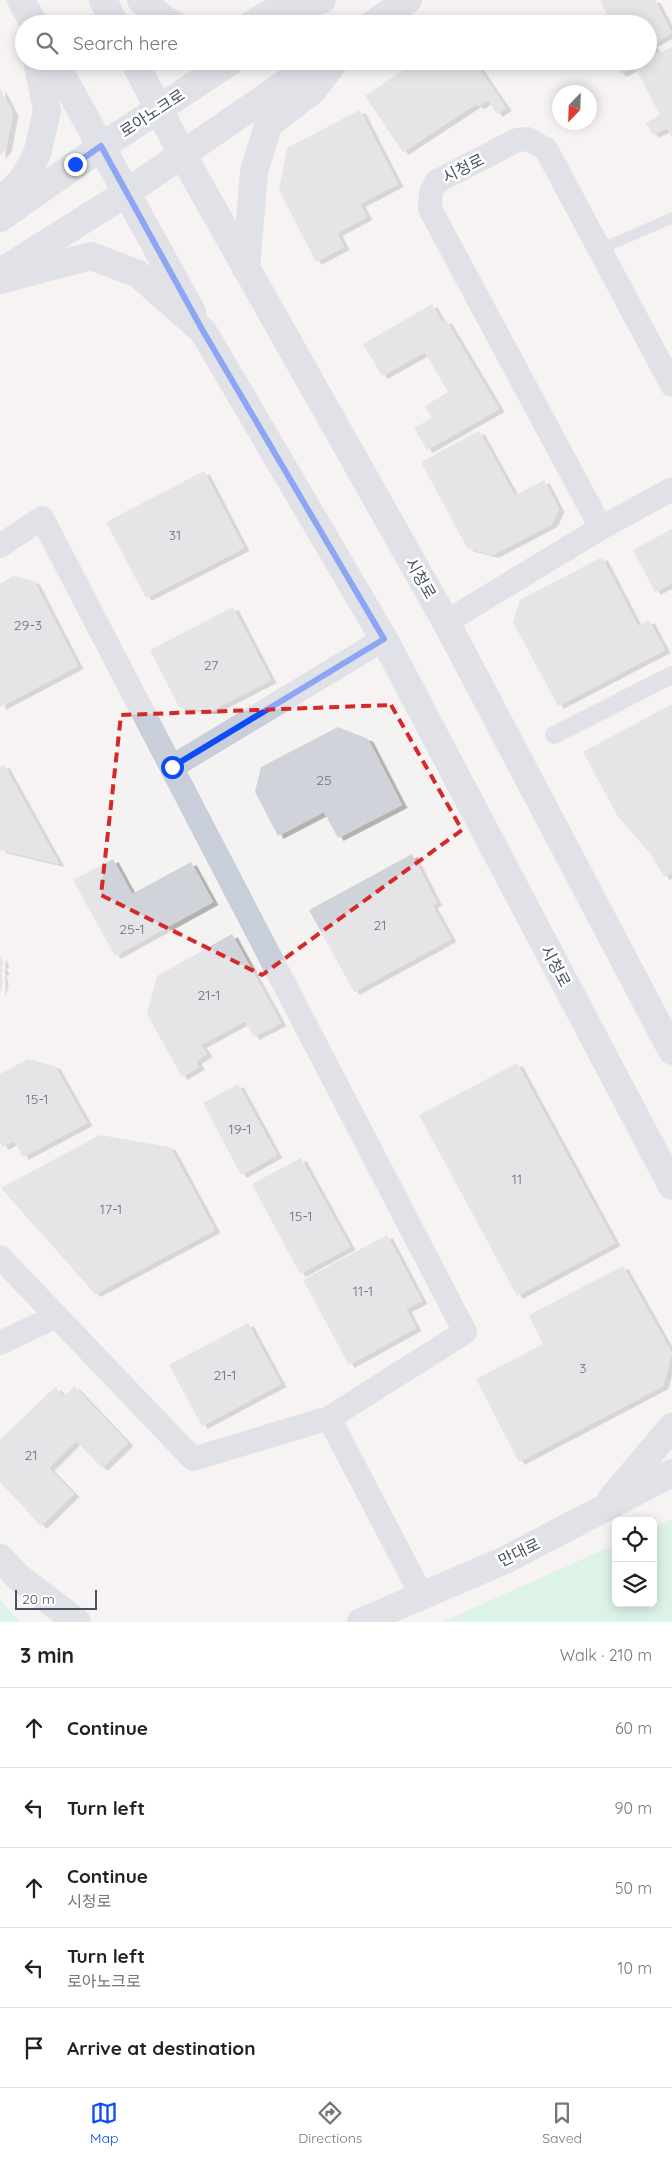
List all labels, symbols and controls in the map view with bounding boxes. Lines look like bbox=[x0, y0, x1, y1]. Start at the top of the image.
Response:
search box bbox=[15, 15, 657, 70]
icon: search bbox=[33, 29, 61, 57]
text: Search here bbox=[73, 31, 178, 55]
street label: 로아노크로 bbox=[116, 84, 189, 141]
north arrow bbox=[552, 85, 597, 130]
street label: 시청로 bbox=[439, 149, 487, 187]
route end bbox=[64, 153, 87, 176]
house number: 31 bbox=[169, 526, 181, 544]
street label: 시청로 bbox=[401, 554, 441, 602]
house number: 29-3 bbox=[14, 616, 42, 634]
house number: 27 bbox=[204, 656, 218, 674]
route start bbox=[161, 756, 184, 779]
house number: 25 bbox=[316, 771, 332, 789]
house number: 21 bbox=[374, 916, 386, 934]
house number: 25-1 bbox=[119, 920, 145, 938]
street label: 시청로 bbox=[537, 942, 575, 990]
house number: 21-1 bbox=[198, 986, 220, 1004]
house number: 15-1 bbox=[26, 1090, 48, 1108]
house number: 19-1 bbox=[229, 1120, 251, 1138]
house number: 11 bbox=[512, 1170, 522, 1188]
house number: 17-1 bbox=[100, 1200, 122, 1218]
house number: 15-1 bbox=[290, 1207, 312, 1225]
house number: 11-1 bbox=[353, 1282, 373, 1300]
house number: 3 bbox=[579, 1359, 587, 1377]
house number: 21-1 bbox=[214, 1366, 236, 1384]
house number: 21 bbox=[25, 1446, 37, 1464]
map controls bbox=[612, 1517, 657, 1607]
button: locate bbox=[612, 1517, 657, 1562]
street label: 만대로 bbox=[495, 1533, 543, 1571]
button: layers bbox=[612, 1562, 657, 1607]
scale bar bbox=[15, 1587, 98, 1610]
text: 20 m bbox=[22, 1590, 55, 1608]
text: 3 min bbox=[20, 1642, 74, 1668]
text: Walk · 210 m bbox=[560, 1645, 652, 1665]
icon: ahead bbox=[20, 1714, 48, 1742]
text: Continue bbox=[67, 1716, 148, 1740]
text: 60 m bbox=[615, 1718, 652, 1738]
icon: left bbox=[20, 1794, 48, 1822]
text: Turn left bbox=[67, 1796, 145, 1820]
text: 90 m bbox=[615, 1798, 652, 1818]
text: Continue bbox=[67, 1864, 148, 1888]
icon: ahead bbox=[20, 1874, 48, 1902]
text: 50 m bbox=[615, 1878, 652, 1898]
text: 시청로 bbox=[67, 1891, 111, 1911]
text: Turn left bbox=[67, 1944, 145, 1968]
icon: left bbox=[20, 1954, 48, 1982]
text: 10 m bbox=[618, 1958, 652, 1978]
text: 로아노크로 bbox=[67, 1971, 141, 1991]
icon: arrive bbox=[20, 2034, 48, 2062]
text: Arrive at destination bbox=[67, 2036, 256, 2060]
tab: Map bbox=[90, 2099, 118, 2147]
tab: Directions bbox=[298, 2099, 362, 2147]
tab: Saved bbox=[542, 2099, 582, 2147]

